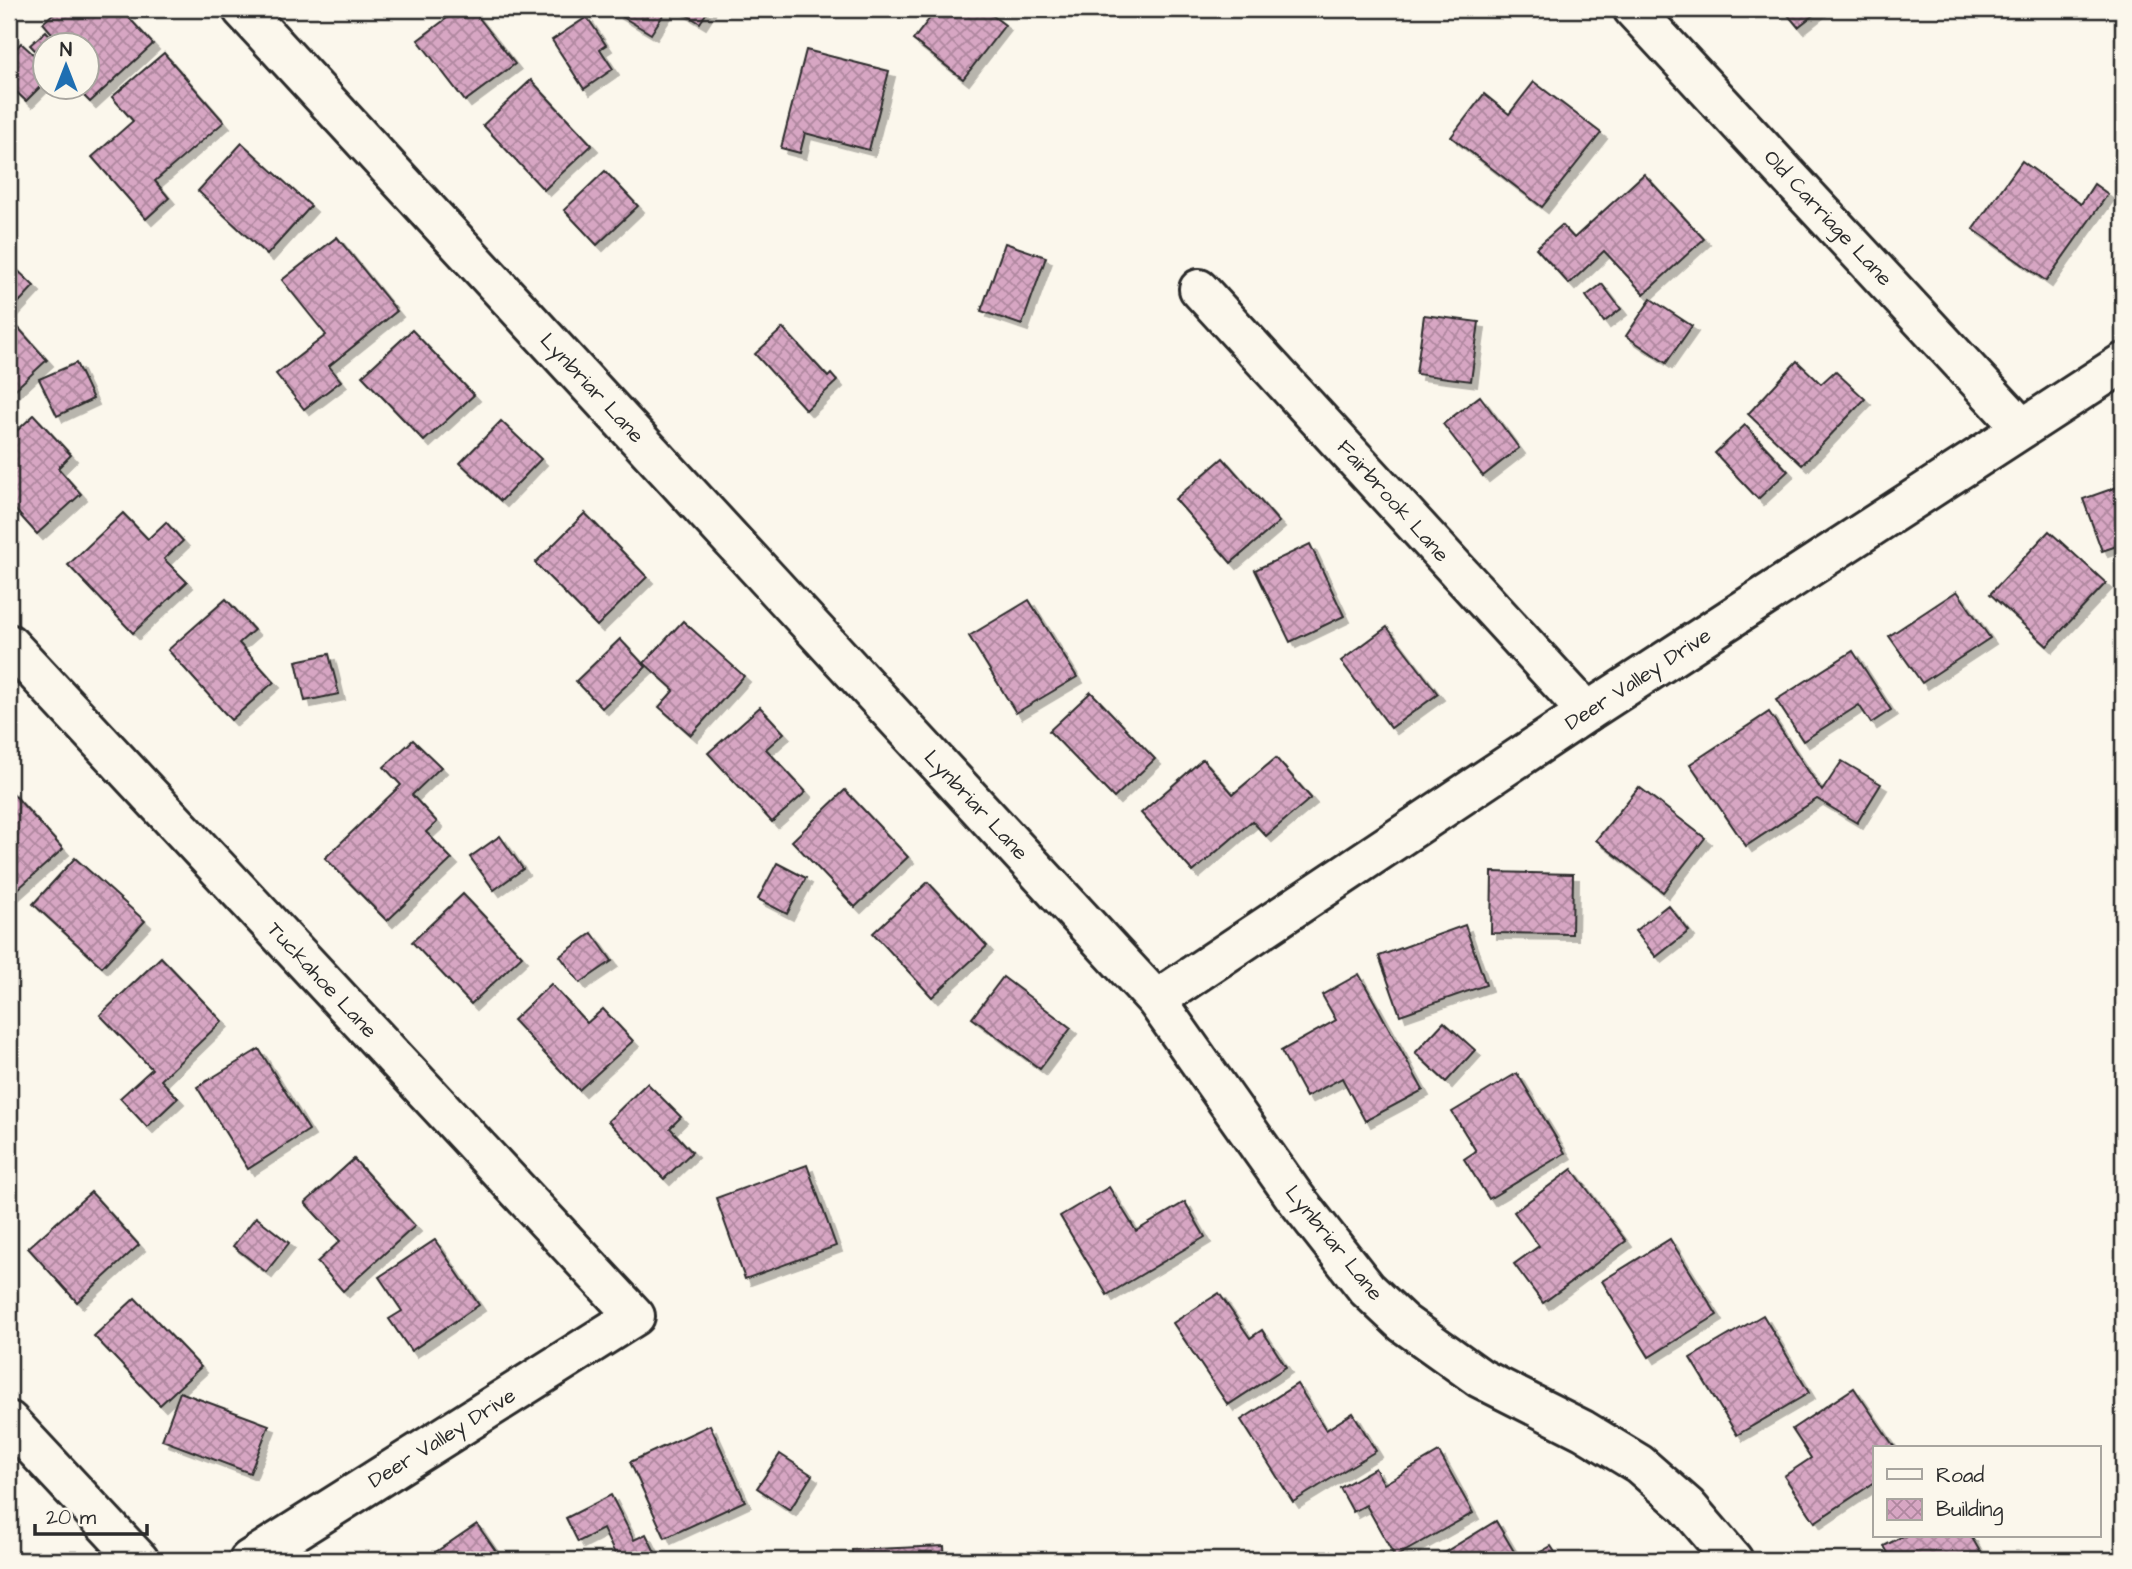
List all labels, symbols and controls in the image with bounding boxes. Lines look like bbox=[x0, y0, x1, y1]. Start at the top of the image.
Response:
north arrow bbox=[32, 32, 102, 102]
text: N bbox=[60, 37, 72, 64]
street label: Old Carriage Lane bbox=[1756, 143, 1899, 294]
street label: Lynbriar Lane bbox=[532, 327, 651, 451]
street label: Fairbrook Lane bbox=[1330, 434, 1456, 568]
street label: Deer Valley Drive bbox=[1559, 621, 1718, 739]
street label: Lynbriar Lane bbox=[916, 744, 1035, 868]
street label: Tuckahoe Lane bbox=[260, 915, 384, 1045]
street label: Lynbriar Lane bbox=[1277, 1179, 1390, 1308]
street label: Deer Valley Drive bbox=[363, 1381, 522, 1497]
legend bbox=[1873, 1446, 2100, 1538]
text: Road bbox=[1936, 1461, 1984, 1490]
scale bar bbox=[35, 1492, 147, 1536]
text: Building bbox=[1936, 1495, 2004, 1526]
text: 20 m bbox=[46, 1503, 97, 1532]

